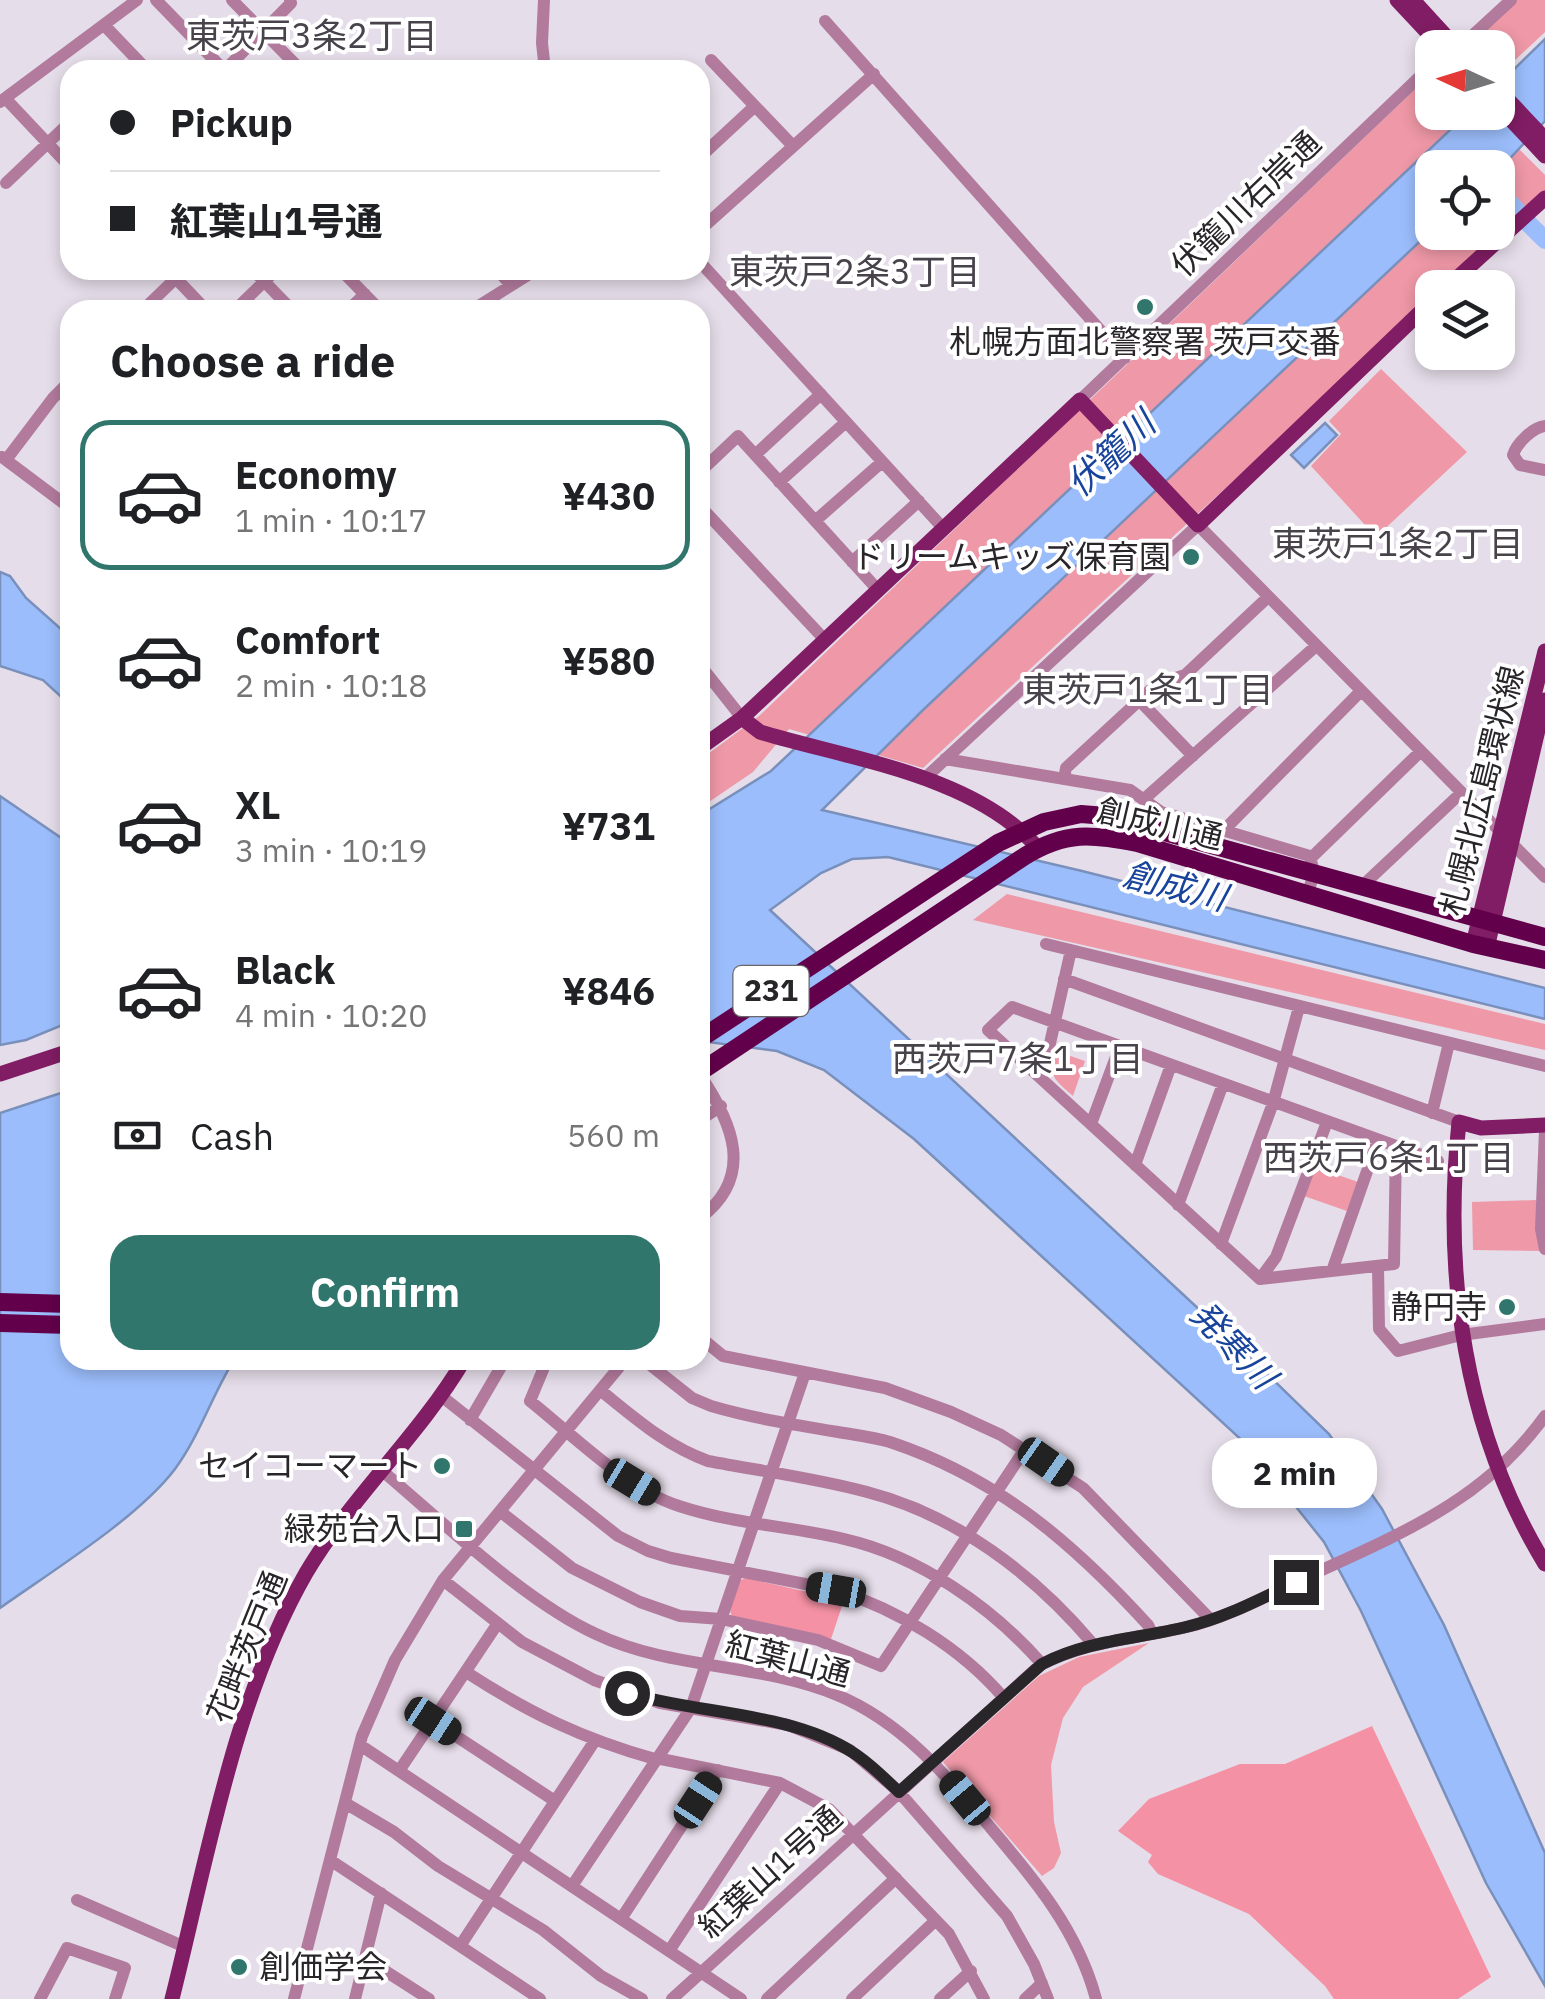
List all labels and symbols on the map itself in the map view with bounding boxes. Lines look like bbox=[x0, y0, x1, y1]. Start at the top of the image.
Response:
district label: 東茨戸3条2丁目 bbox=[186, 12, 438, 58]
north arrow bbox=[1415, 30, 1515, 130]
street label: 伏籠川右岸通 bbox=[1162, 121, 1329, 285]
district label: 東茨戸2条3丁目 bbox=[729, 248, 981, 294]
marker: 札幌方面北警察署 茨戸交番 bbox=[1134, 296, 1156, 318]
place label: 札幌方面北警察署 茨戸交番 bbox=[949, 320, 1341, 362]
water label: 伏籠川 bbox=[1056, 398, 1167, 506]
district label: 東茨戸1条2丁目 bbox=[1272, 520, 1524, 566]
place label: ドリームキッズ保育園 bbox=[852, 535, 1171, 577]
marker: ドリームキッズ保育園 bbox=[1180, 546, 1202, 568]
street label: 札幌北広島環状線 bbox=[1430, 661, 1532, 920]
district label: 東茨戸1条1丁目 bbox=[1022, 666, 1274, 712]
street label: 創成川通 bbox=[1093, 788, 1227, 858]
water label: 創成川 bbox=[1119, 850, 1236, 921]
road number: 231 bbox=[734, 966, 808, 1016]
district label: 西茨戸7条1丁目 bbox=[892, 1035, 1144, 1081]
district label: 西茨戸6条1丁目 bbox=[1263, 1134, 1515, 1180]
place label: 静円寺 bbox=[1391, 1285, 1487, 1327]
water label: 発寒川 bbox=[1181, 1291, 1290, 1401]
marker: 静円寺 bbox=[1496, 1296, 1518, 1318]
car bbox=[1013, 1433, 1079, 1491]
callout: 2 min bbox=[1214, 1437, 1378, 1507]
place label: セイコーマート bbox=[198, 1444, 422, 1486]
car bbox=[599, 1454, 665, 1510]
marker: セイコーマート bbox=[431, 1455, 453, 1477]
place label: 緑苑台入口 bbox=[284, 1507, 444, 1549]
marker: 緑苑台入口 bbox=[453, 1518, 475, 1540]
route end bbox=[1274, 1560, 1319, 1605]
street label: 花畔茨戸通 bbox=[197, 1565, 296, 1729]
car bbox=[804, 1570, 868, 1610]
street label: 紅葉山通 bbox=[721, 1621, 856, 1695]
route start bbox=[605, 1671, 650, 1716]
car bbox=[400, 1692, 466, 1750]
car bbox=[934, 1765, 996, 1831]
car bbox=[669, 1767, 727, 1833]
street label: 紅葉山1号通 bbox=[689, 1796, 850, 1947]
place label: 創価学会 bbox=[259, 1945, 387, 1987]
marker: 創価学会 bbox=[228, 1956, 250, 1978]

